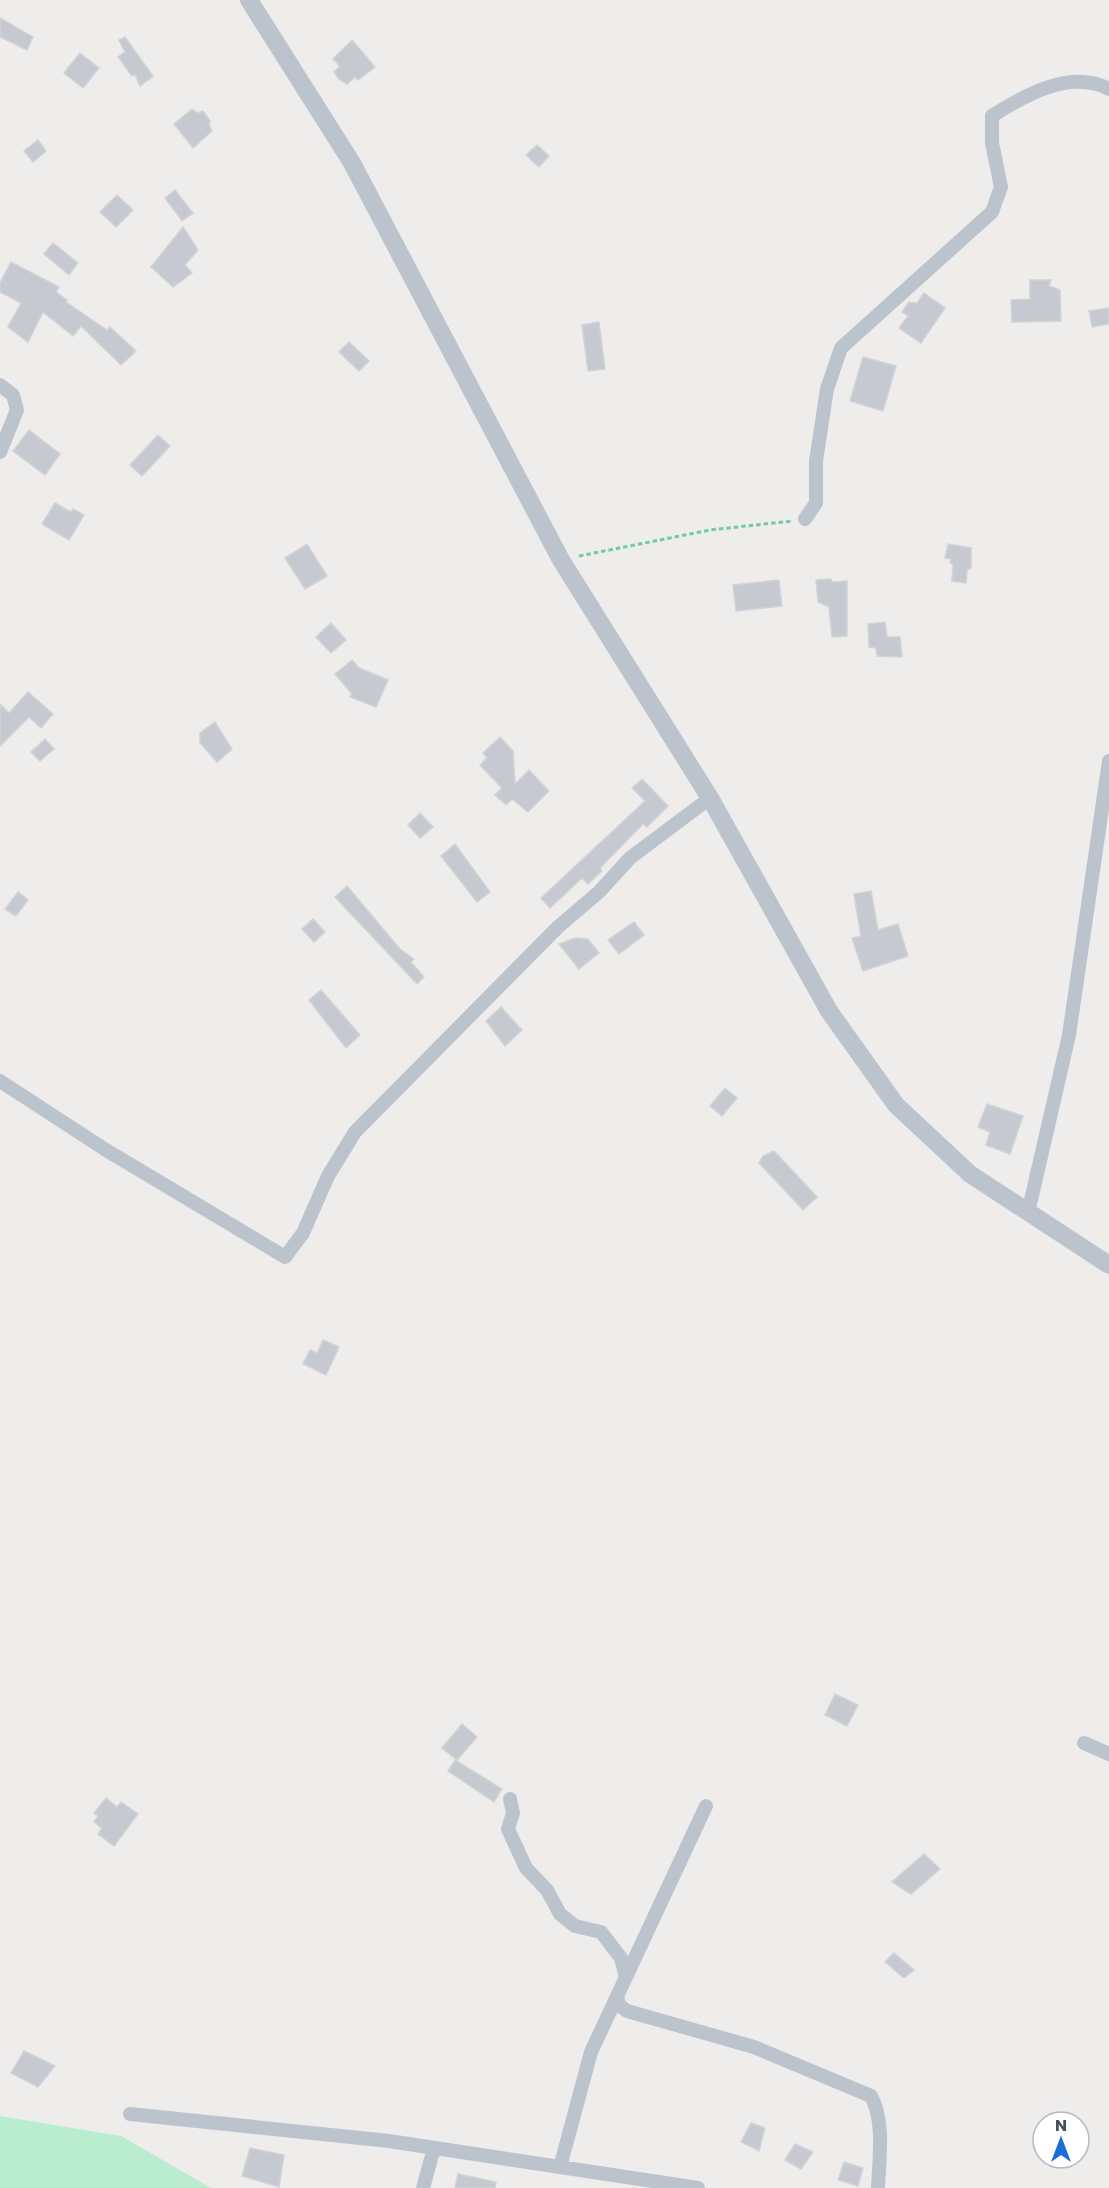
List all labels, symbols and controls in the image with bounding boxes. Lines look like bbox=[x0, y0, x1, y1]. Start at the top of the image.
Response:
north arrow bbox=[1031, 2110, 1091, 2170]
text: N bbox=[1055, 2114, 1067, 2137]

